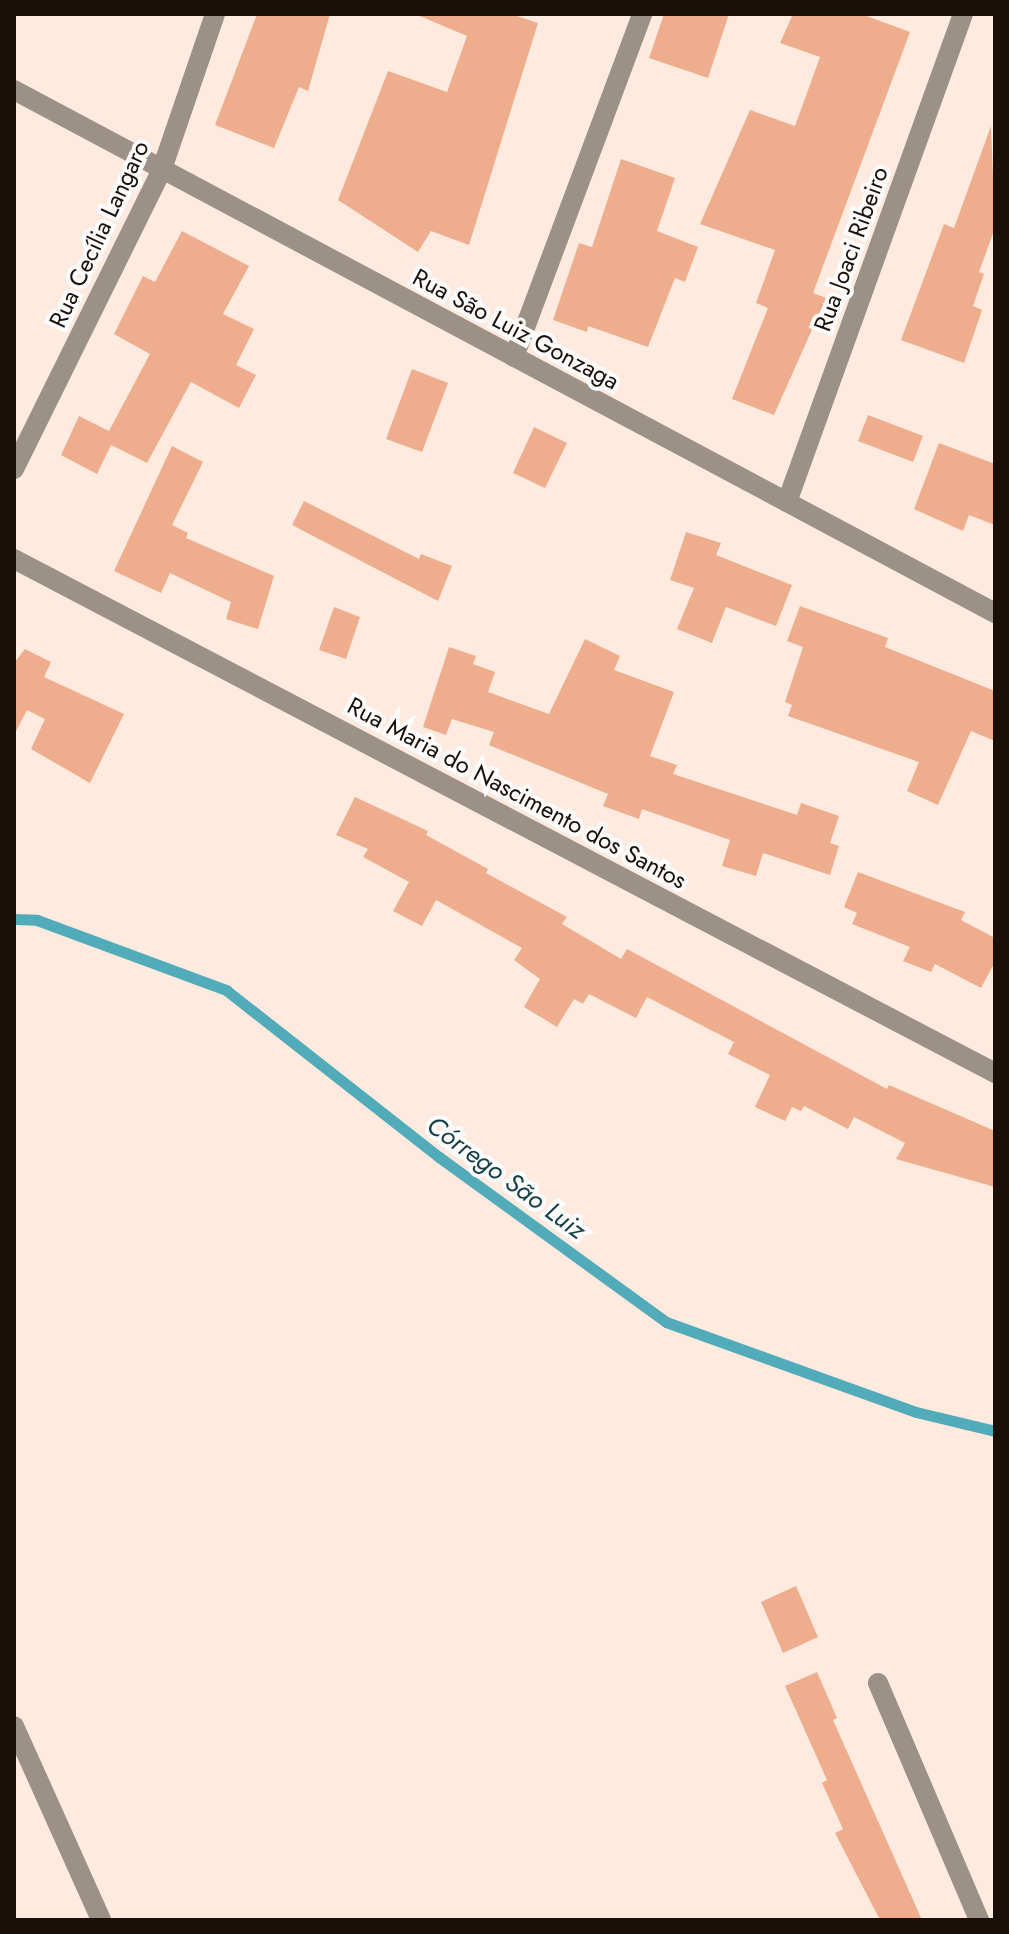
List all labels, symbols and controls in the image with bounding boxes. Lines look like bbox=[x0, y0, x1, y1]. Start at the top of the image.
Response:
street label: Rua Cecília Langaro bbox=[43, 136, 155, 332]
street label: Rua Joaci Ribeiro bbox=[808, 163, 894, 335]
street label: Rua São Luiz Gonzaga bbox=[408, 262, 624, 396]
street label: Rua Maria do Nascimento dos Santos bbox=[343, 691, 691, 895]
water label: Córrego São Luiz bbox=[420, 1110, 592, 1246]

